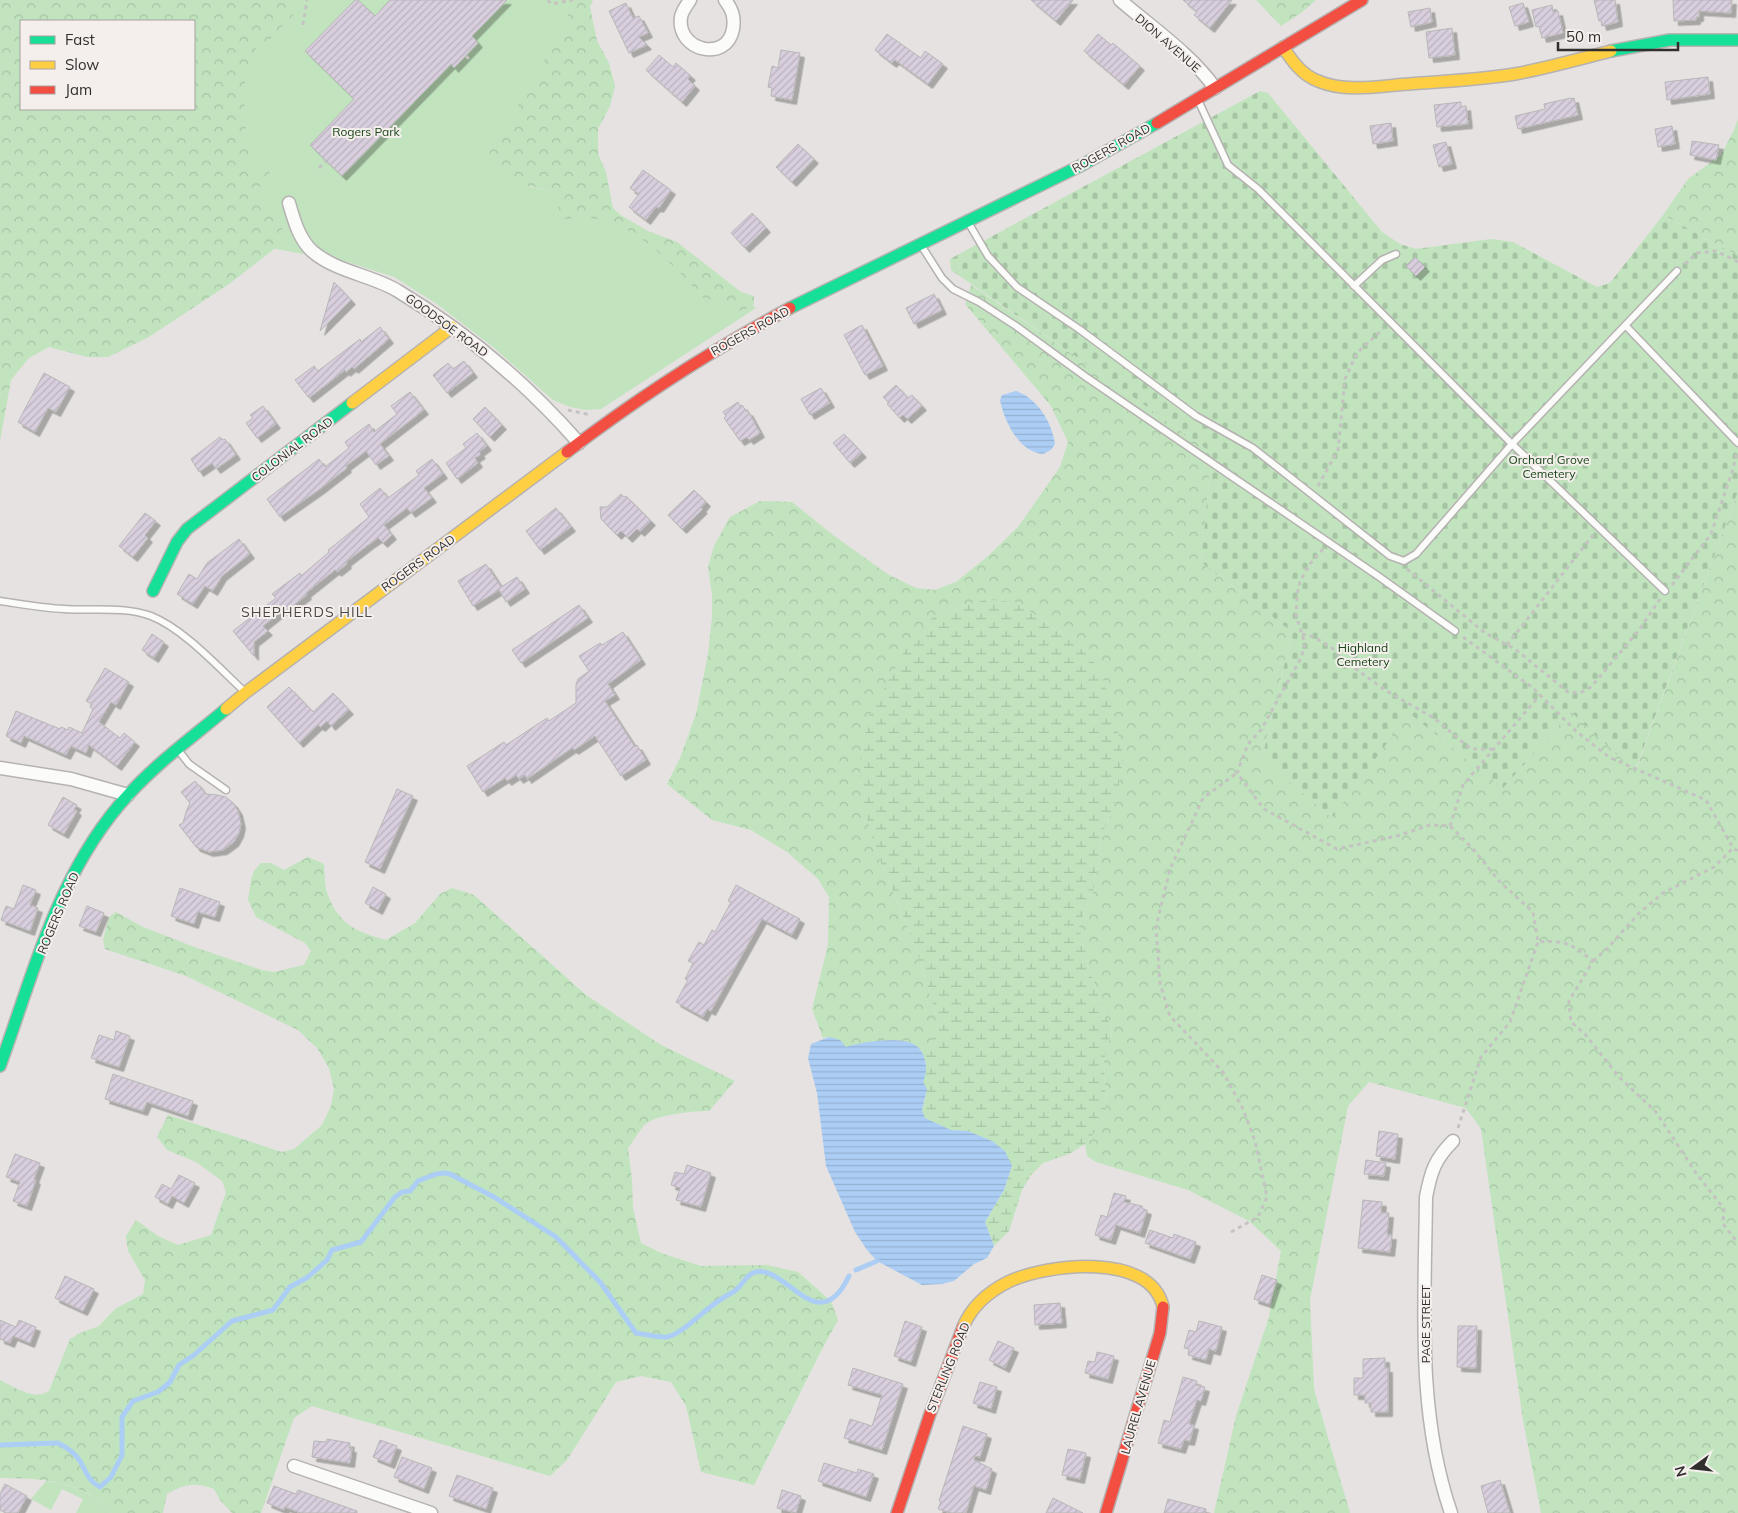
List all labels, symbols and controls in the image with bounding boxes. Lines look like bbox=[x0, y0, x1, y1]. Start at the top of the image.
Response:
street label: DION AVENUE bbox=[1132, 11, 1204, 75]
legend bbox=[20, 20, 195, 110]
scale bar bbox=[1558, 20, 1678, 52]
text: 50 m bbox=[1566, 27, 1601, 46]
text: Fast bbox=[65, 30, 95, 49]
text: Slow bbox=[65, 55, 99, 74]
text: Jam bbox=[65, 80, 92, 99]
street label: ROGERS ROAD bbox=[1069, 120, 1153, 176]
park label: Rogers Park bbox=[332, 124, 401, 139]
street label: GOODSOE ROAD bbox=[403, 290, 491, 360]
street label: ROGERS ROAD bbox=[708, 303, 792, 359]
street label: COLONIAL ROAD bbox=[248, 413, 336, 485]
park label: Orchard Grove Cemetery bbox=[1509, 452, 1589, 481]
street label: ROGERS ROAD bbox=[378, 531, 458, 595]
district label: SHEPHERDS HILL bbox=[241, 603, 373, 621]
park label: Highland Cemetery bbox=[1336, 640, 1390, 669]
street label: ROGERS ROAD bbox=[34, 870, 82, 956]
street label: PAGE STREET bbox=[1418, 1284, 1433, 1363]
street label: STERLING ROAD bbox=[923, 1320, 973, 1414]
street label: LAUREL AVENUE bbox=[1117, 1358, 1159, 1456]
north arrow bbox=[1668, 1443, 1718, 1493]
text: N bbox=[1670, 1464, 1691, 1479]

